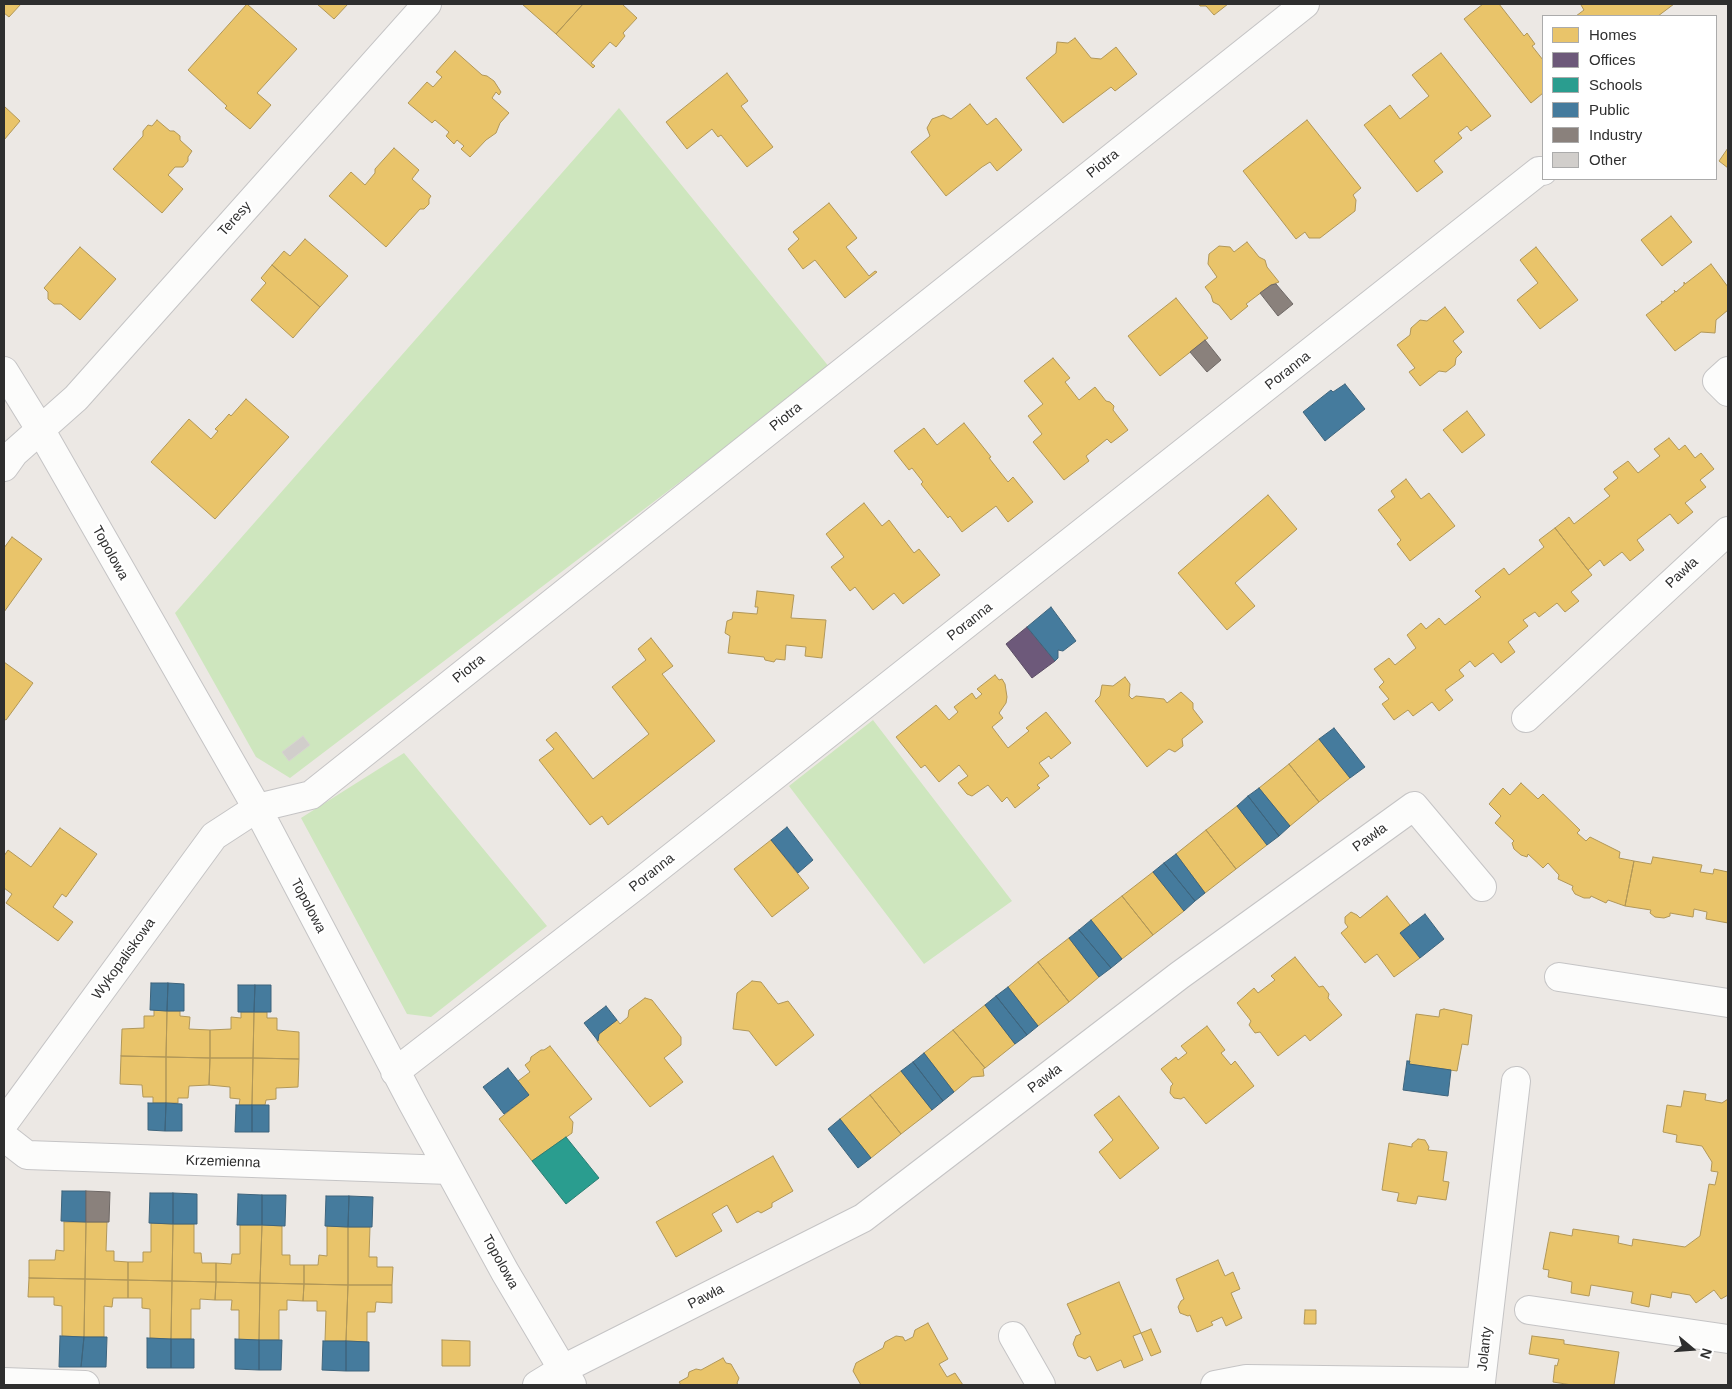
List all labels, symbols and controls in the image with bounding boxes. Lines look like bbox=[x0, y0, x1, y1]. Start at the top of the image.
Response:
legend bbox=[1542, 15, 1717, 180]
text: Homes bbox=[1589, 26, 1637, 43]
text: Offices bbox=[1589, 51, 1635, 68]
text: Schools bbox=[1589, 76, 1642, 93]
text: Public bbox=[1589, 101, 1630, 118]
text: Industry bbox=[1589, 126, 1642, 143]
street label: Piotra bbox=[1084, 146, 1122, 182]
text: Other bbox=[1589, 151, 1627, 168]
street label: Teresy bbox=[215, 198, 255, 240]
street label: Poranna bbox=[1262, 348, 1314, 394]
street label: Piotra bbox=[767, 399, 805, 435]
street label: Topolowa bbox=[88, 523, 132, 583]
street label: Pawła bbox=[1662, 554, 1702, 592]
street label: Poranna bbox=[944, 599, 996, 645]
street label: Piotra bbox=[450, 651, 488, 687]
street label: Pawła bbox=[1350, 820, 1390, 856]
street label: Poranna bbox=[626, 850, 678, 896]
street label: Topolowa bbox=[287, 876, 329, 936]
street label: Wykopaliskowa bbox=[89, 915, 159, 1003]
street label: Pawła bbox=[1025, 1061, 1065, 1097]
street label: Krzemienna bbox=[185, 1152, 261, 1172]
street label: Topolowa bbox=[478, 1232, 522, 1292]
street label: Pawła bbox=[685, 1281, 727, 1313]
north arrow bbox=[1667, 1324, 1717, 1374]
street label: Jolanty bbox=[1474, 1326, 1496, 1372]
text: N bbox=[1697, 1346, 1715, 1361]

